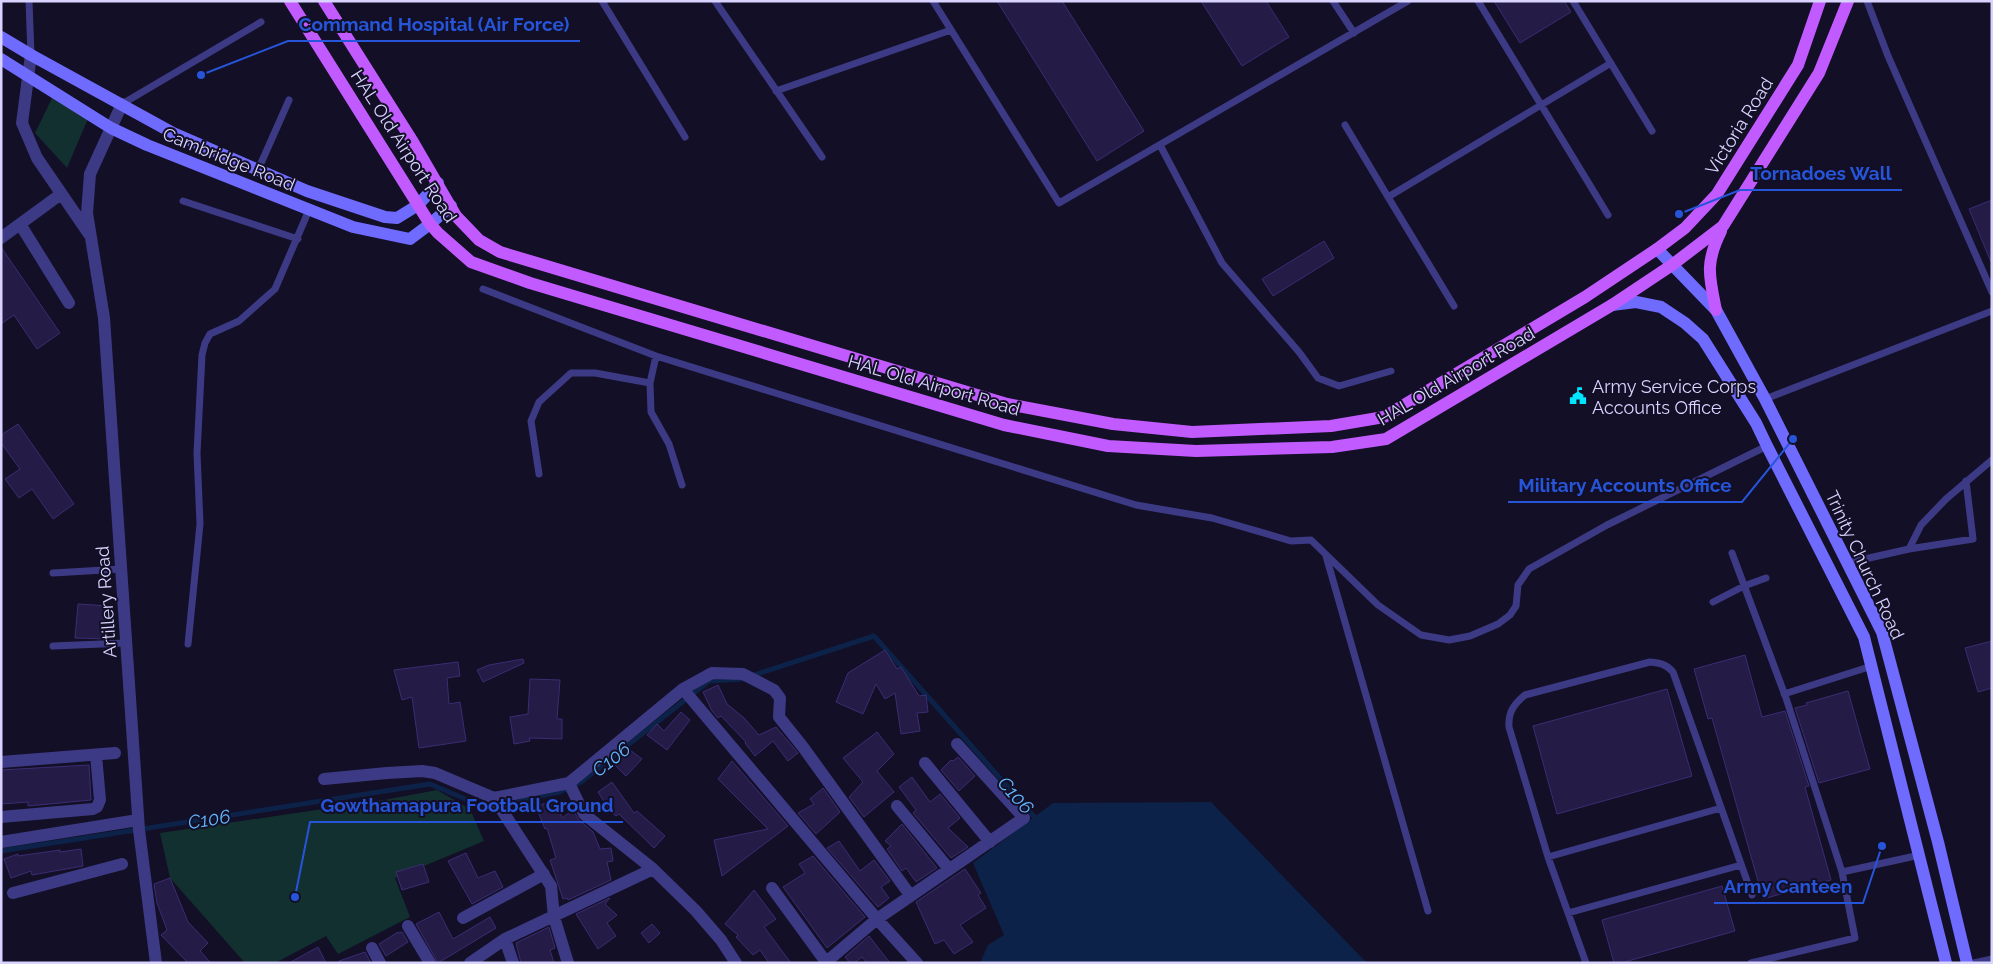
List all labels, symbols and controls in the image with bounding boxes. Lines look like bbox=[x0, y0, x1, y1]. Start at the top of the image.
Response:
callout: Command Hospital (Air Force) bbox=[288, 7, 580, 41]
text: Command Hospital (Air Force) bbox=[299, 13, 570, 35]
street label: HAL Old Airport Road bbox=[347, 66, 461, 226]
street label: Victoria Road bbox=[1701, 74, 1777, 178]
street label: Cambridge Road bbox=[160, 123, 298, 195]
callout: Tornadoes Wall bbox=[1740, 156, 1902, 190]
text: Tornadoes Wall bbox=[1750, 162, 1893, 184]
street label: HAL Old Airport Road bbox=[1374, 322, 1538, 430]
street label: HAL Old Airport Road bbox=[846, 350, 1022, 420]
place label: Army Service Corps Accounts Office bbox=[1592, 376, 1756, 418]
public building icon: Army Service Corps Accounts Office bbox=[1568, 386, 1588, 406]
callout: Military Accounts Office bbox=[1508, 468, 1742, 502]
text: Military Accounts Office bbox=[1518, 474, 1732, 496]
street label: Trinity Church Road bbox=[1821, 487, 1909, 643]
street label: Artillery Road bbox=[92, 545, 120, 659]
water label: C106 bbox=[587, 737, 635, 781]
water label: C106 bbox=[994, 772, 1038, 818]
callout: Gowthamapura Football Ground bbox=[310, 788, 623, 822]
text: Gowthamapura Football Ground bbox=[320, 794, 614, 816]
water label: C106 bbox=[186, 805, 232, 833]
callout: Army Canteen bbox=[1714, 869, 1863, 903]
text: Army Canteen bbox=[1724, 875, 1852, 897]

